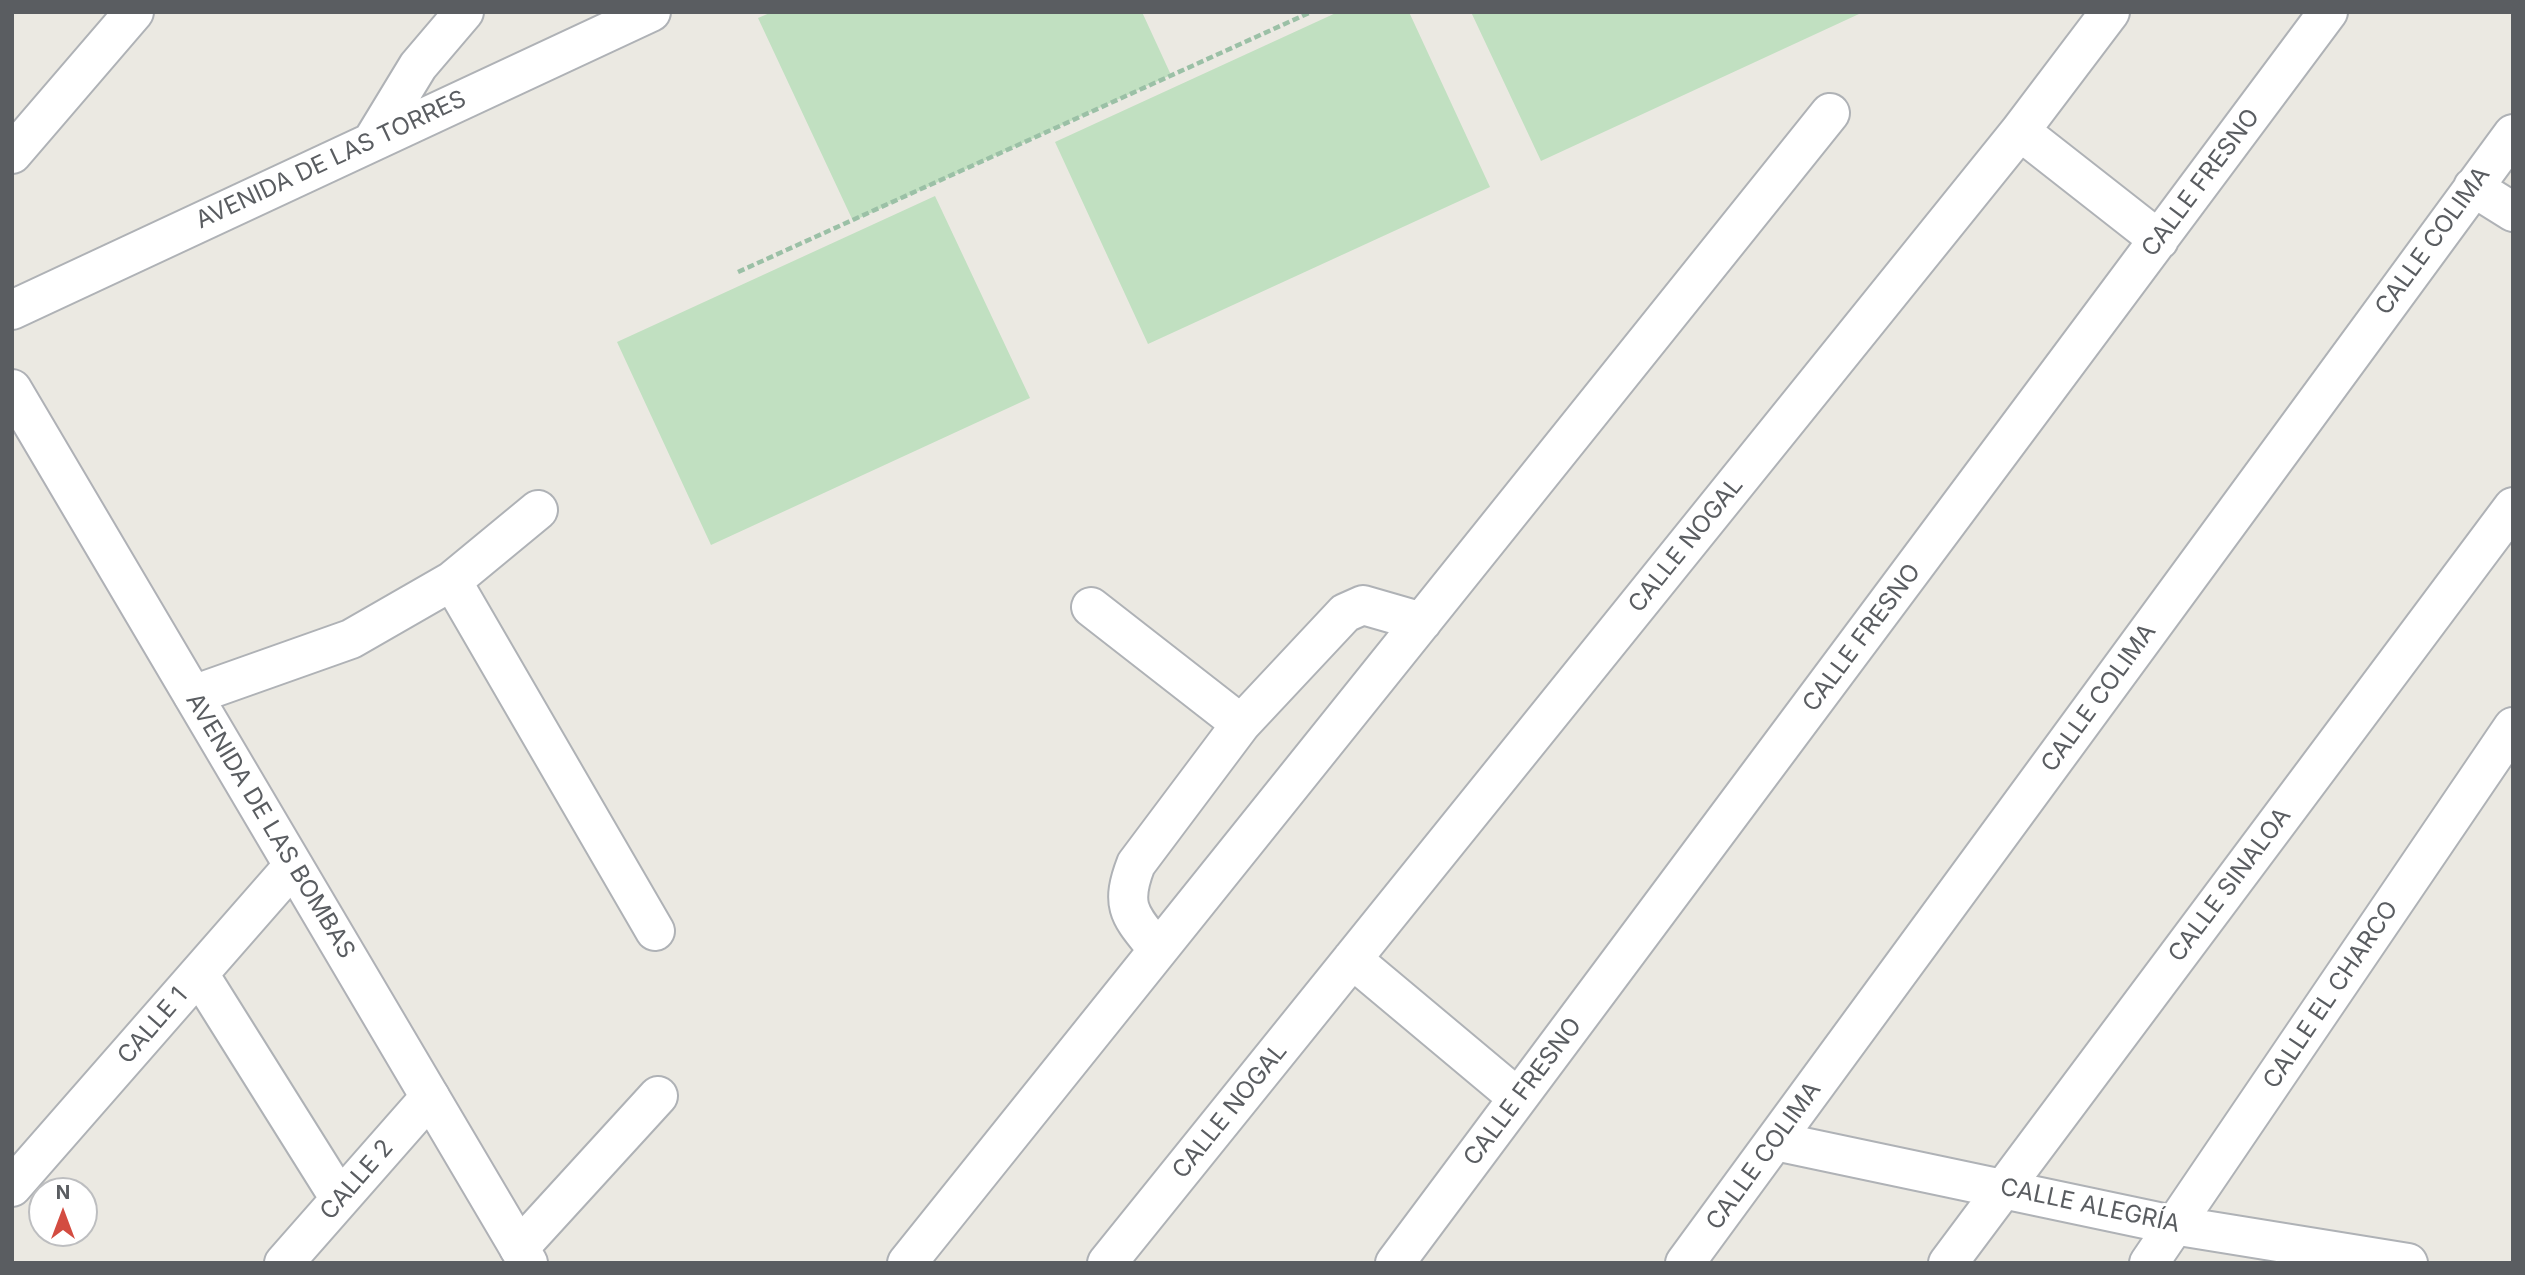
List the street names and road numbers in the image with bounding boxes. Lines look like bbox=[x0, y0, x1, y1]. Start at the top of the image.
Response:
street label: AVENIDA DE LAS TORRES bbox=[191, 85, 471, 235]
street label: CALLE FRESNO bbox=[2136, 103, 2266, 263]
street label: CALLE COLIMA bbox=[2370, 161, 2496, 321]
street label: CALLE NOGAL bbox=[1623, 471, 1749, 619]
street label: CALLE FRESNO bbox=[1797, 558, 1927, 718]
street label: CALLE COLIMA bbox=[2036, 618, 2162, 778]
street label: AVENIDA DE LAS BOMBAS bbox=[179, 688, 361, 964]
street label: CALLE SINALOA bbox=[2163, 802, 2297, 968]
street label: CALLE EL CHARCO bbox=[2258, 896, 2404, 1094]
street label: CALLE 1 bbox=[112, 982, 194, 1070]
street label: CALLE FRESNO bbox=[1458, 1012, 1588, 1172]
street label: CALLE NOGAL bbox=[1167, 1037, 1293, 1185]
street label: CALLE COLIMA bbox=[1701, 1076, 1827, 1236]
street label: CALLE 2 bbox=[314, 1134, 400, 1226]
street label: CALLE ALEGRÍA bbox=[1998, 1173, 2182, 1239]

